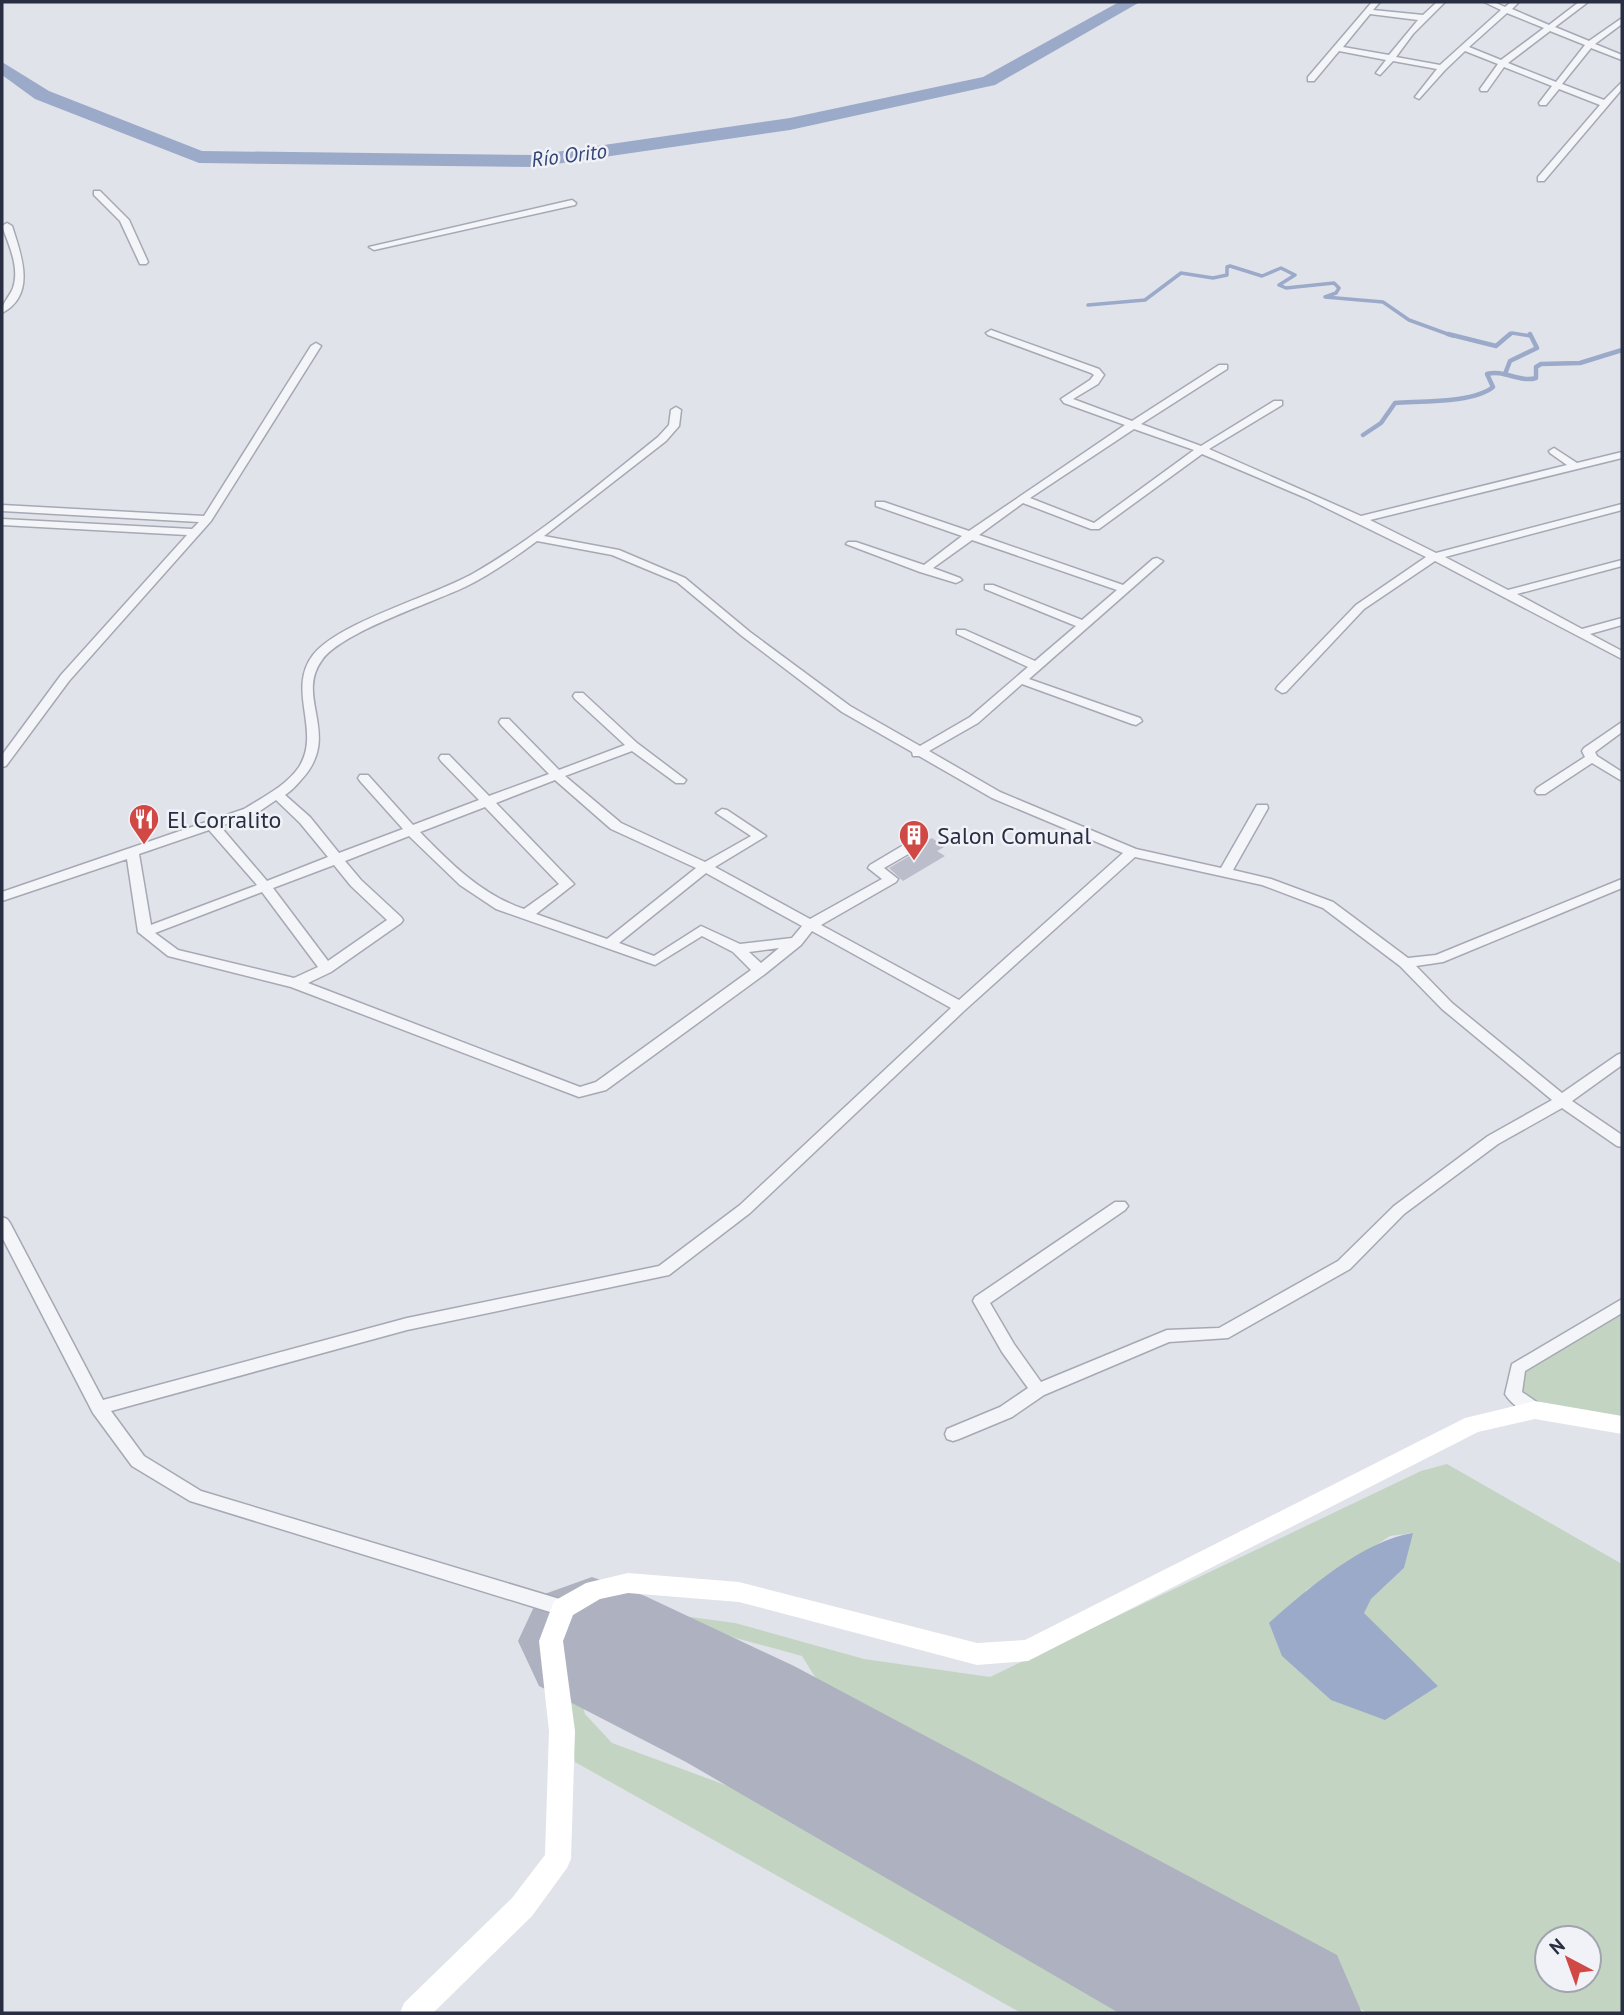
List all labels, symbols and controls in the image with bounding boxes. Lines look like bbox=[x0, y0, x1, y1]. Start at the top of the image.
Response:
water label: Río Orito bbox=[530, 137, 608, 173]
restaurant icon: El Corralito bbox=[127, 802, 161, 846]
place label: El Corralito bbox=[167, 804, 281, 835]
building icon: Salon Comunal bbox=[897, 818, 931, 862]
place label: Salon Comunal bbox=[937, 820, 1091, 851]
north arrow bbox=[1533, 1924, 1603, 1994]
text: N bbox=[1544, 1933, 1569, 1959]

